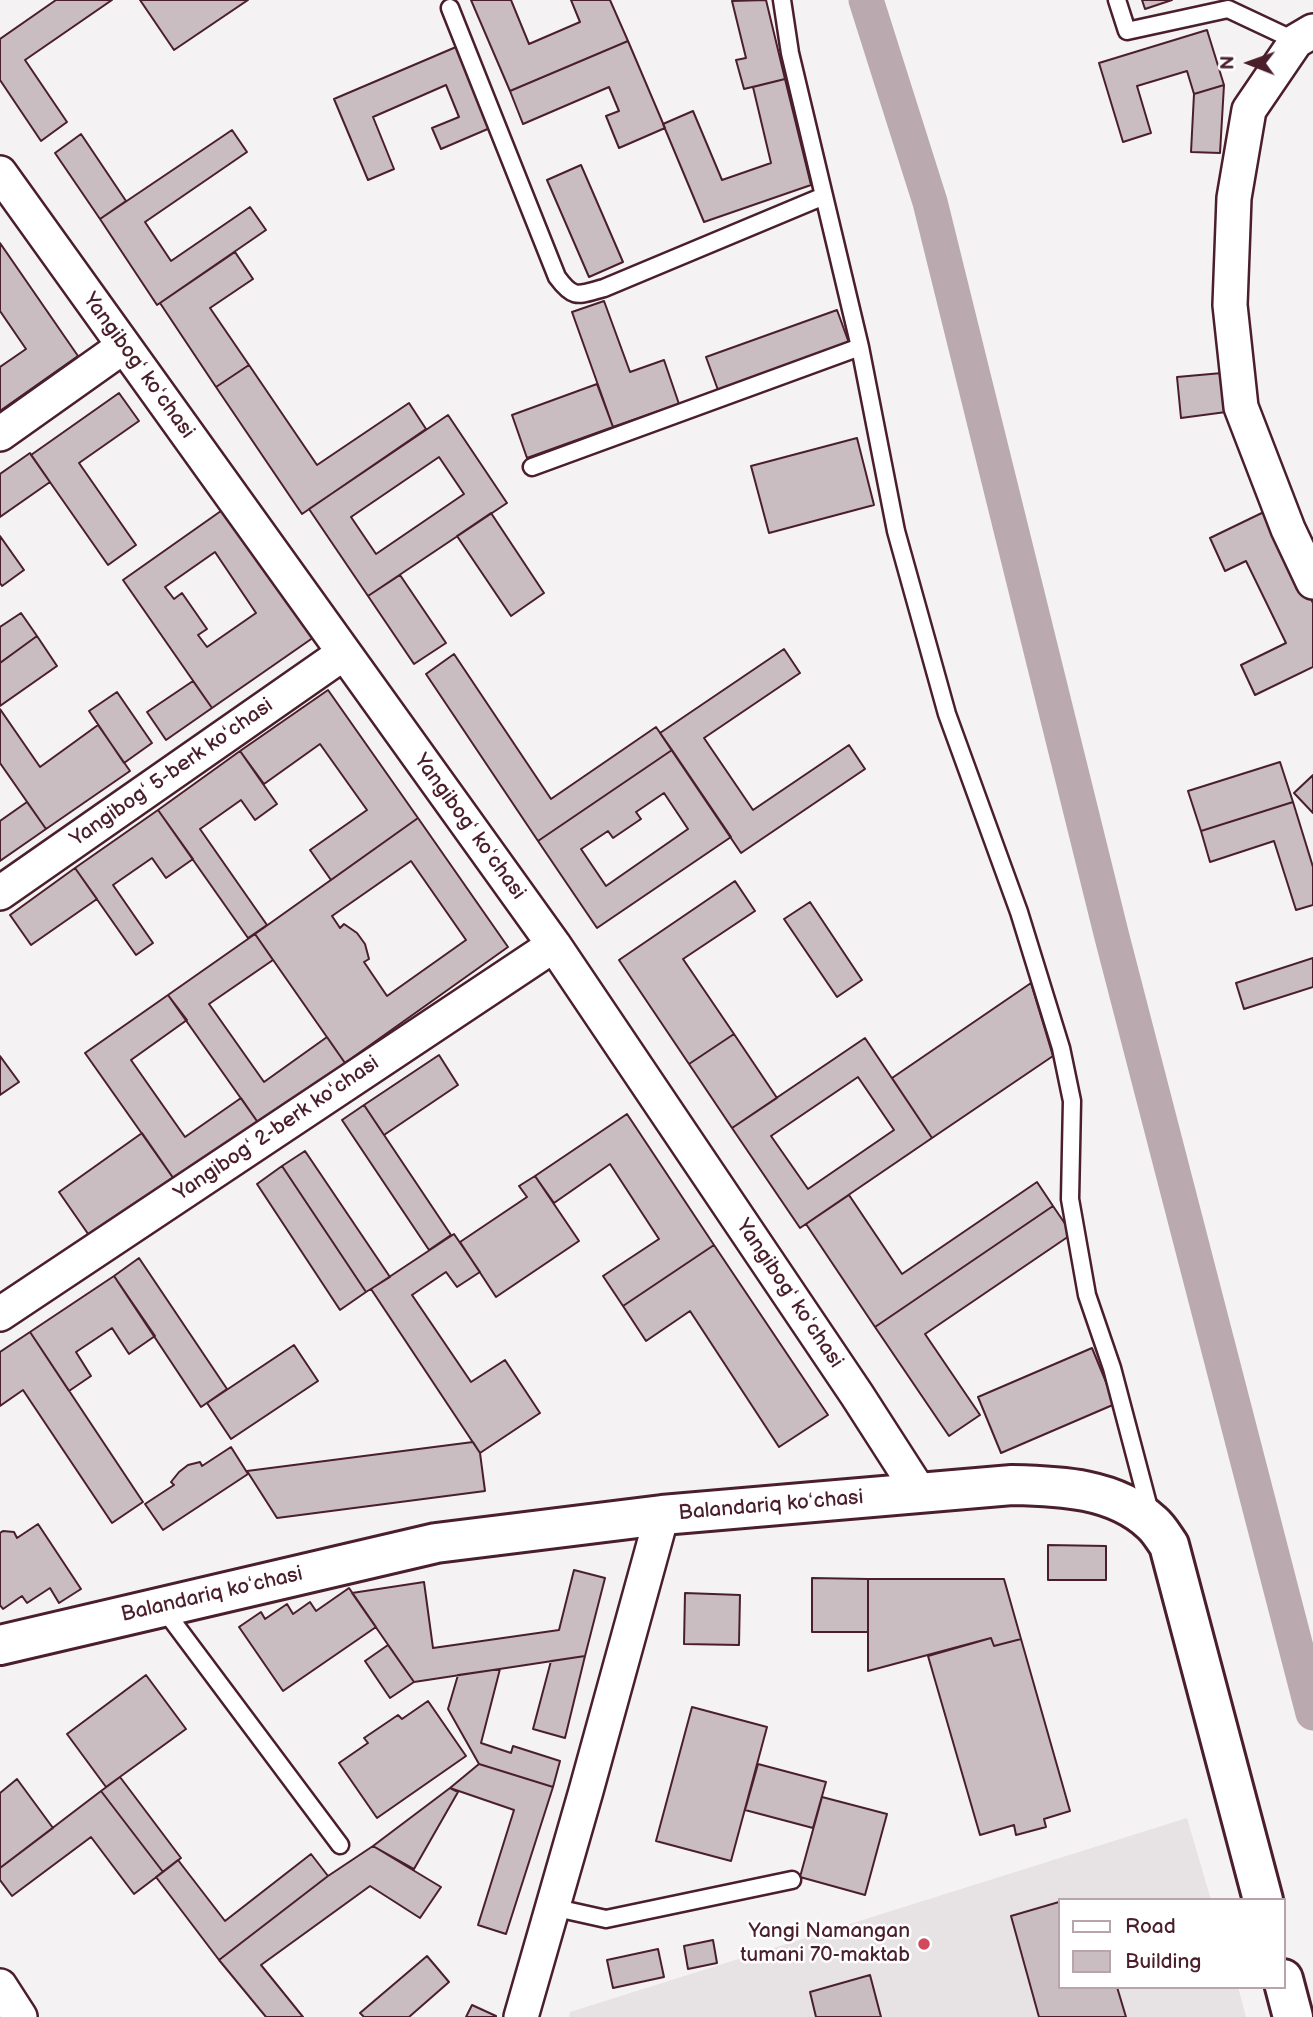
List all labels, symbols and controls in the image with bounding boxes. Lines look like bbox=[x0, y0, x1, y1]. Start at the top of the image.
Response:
north arrow bbox=[1215, 28, 1285, 98]
text: N bbox=[1217, 55, 1240, 70]
street label: Yangibogʻ koʻchasi bbox=[77, 288, 199, 444]
street label: Yangibogʻ 5-berk koʻchasi bbox=[66, 693, 278, 853]
street label: Yangibogʻ koʻchasi bbox=[408, 749, 530, 905]
street label: Yangibogʻ 2-berk koʻchasi bbox=[170, 1051, 384, 1207]
street label: Yangibogʻ koʻchasi bbox=[730, 1215, 848, 1373]
street label: Balandariq koʻchasi bbox=[678, 1485, 864, 1527]
street label: Balandariq koʻchasi bbox=[119, 1562, 305, 1628]
legend bbox=[1058, 1898, 1285, 1989]
text: Road bbox=[1125, 1914, 1176, 1939]
place label: Yangi Namangan tumani 70-maktab bbox=[740, 1919, 910, 1969]
marker: Yangi Namangan tumani 70-maktab bbox=[916, 1936, 932, 1952]
text: Building bbox=[1125, 1949, 1201, 1974]

